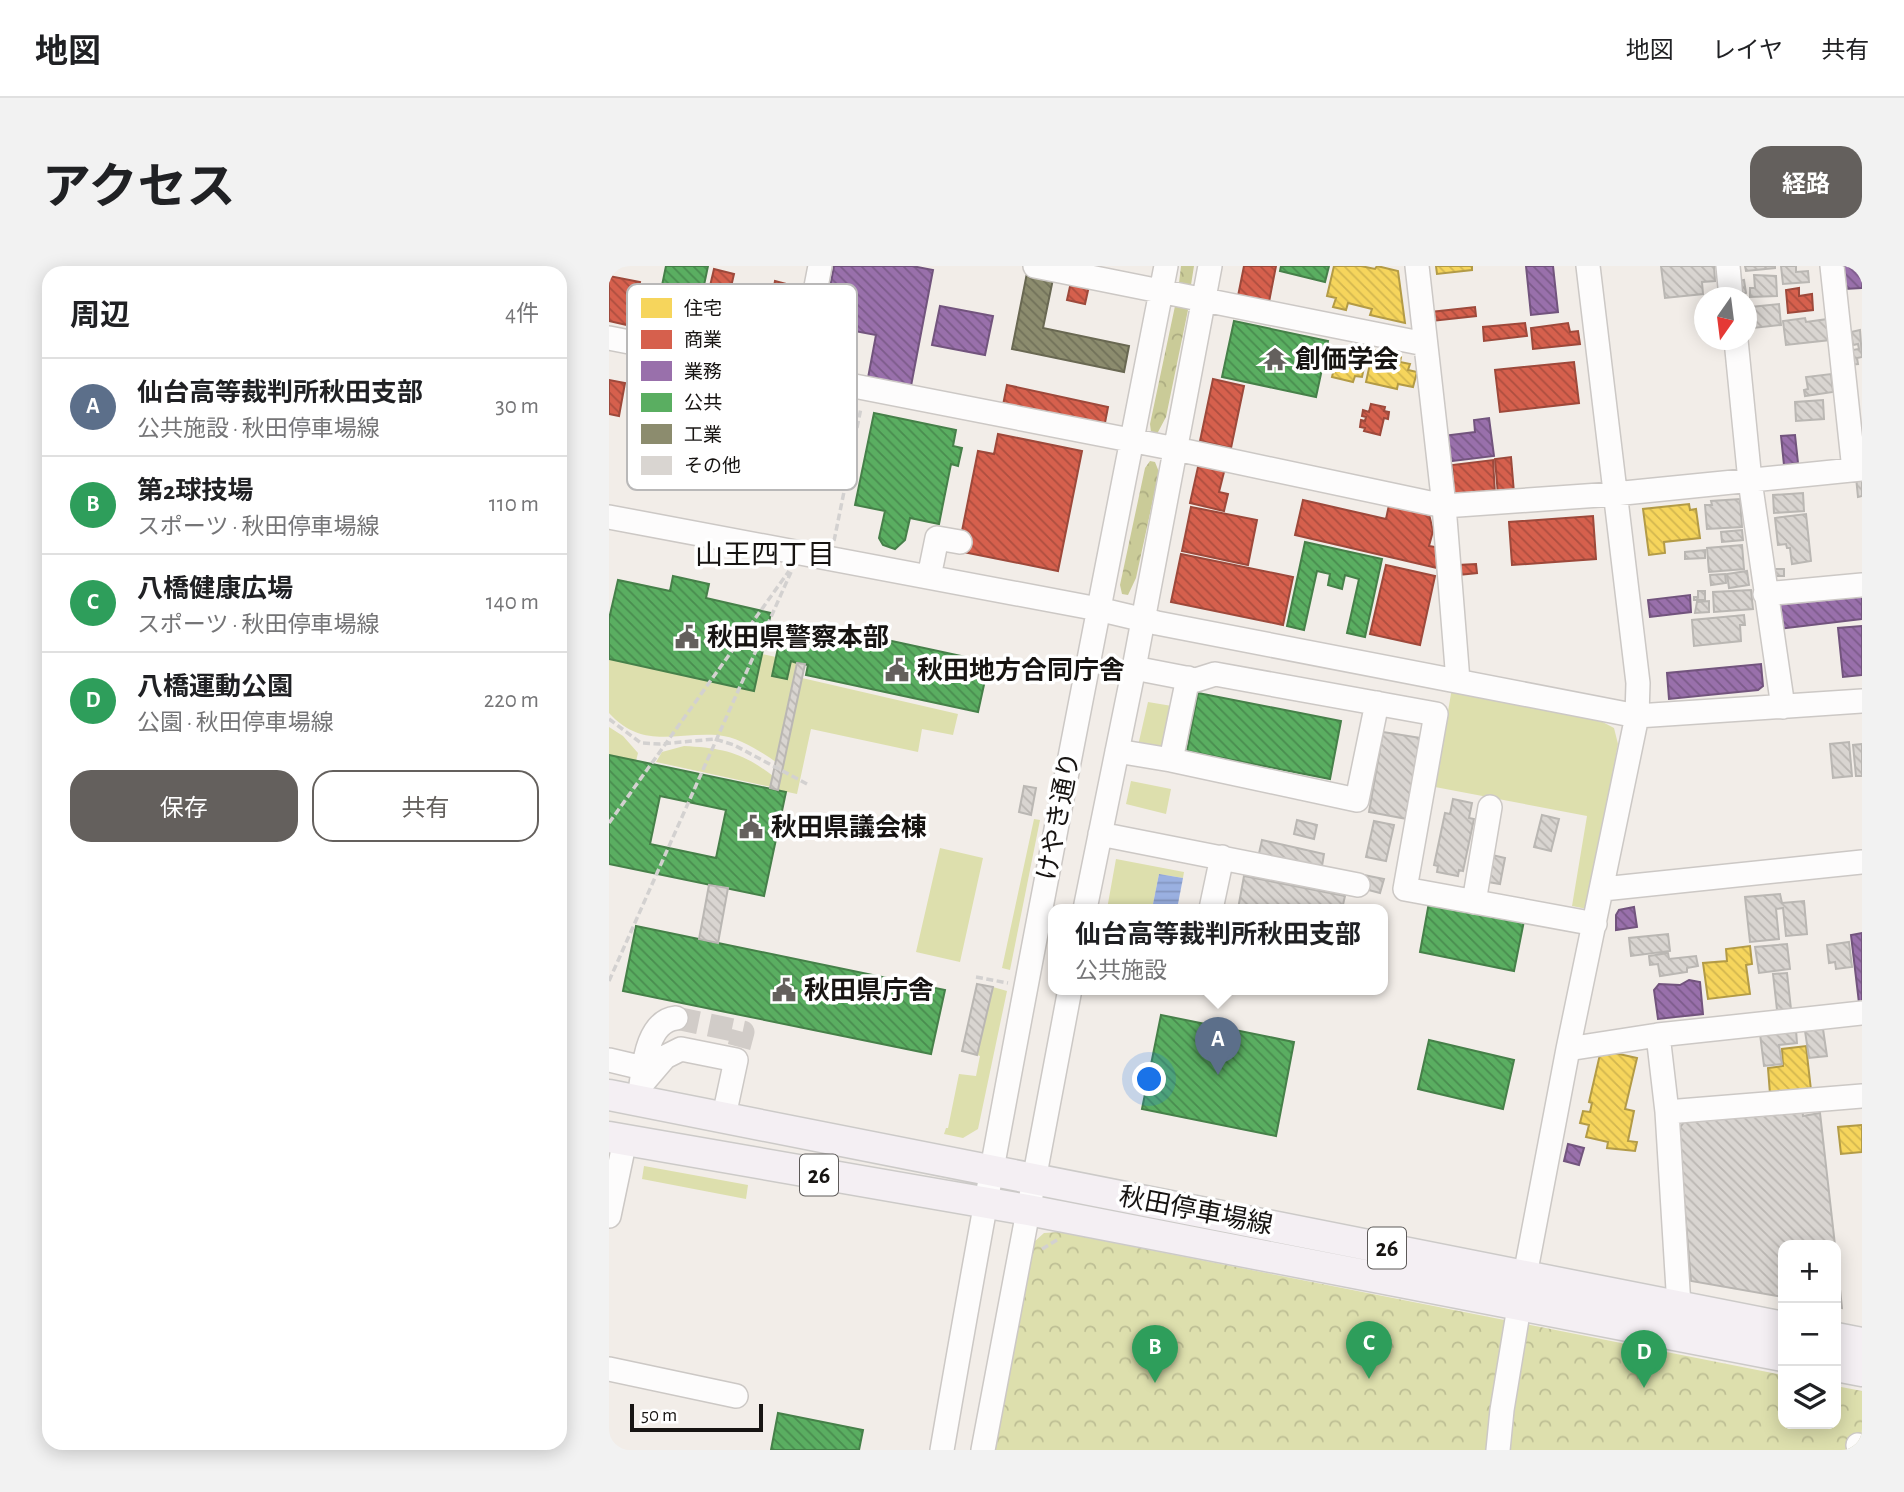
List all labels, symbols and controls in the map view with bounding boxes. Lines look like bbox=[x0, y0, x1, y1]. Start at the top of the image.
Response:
text: 地図 bbox=[35, 36, 101, 69]
text: 地図 bbox=[1626, 39, 1674, 63]
text: レイヤ bbox=[1712, 39, 1783, 63]
text: 共有 bbox=[1821, 39, 1869, 63]
button: 経路 bbox=[1750, 146, 1862, 218]
text: アクセス bbox=[42, 164, 236, 213]
legend bbox=[627, 284, 857, 490]
north arrow bbox=[1694, 287, 1757, 350]
text: 住宅 bbox=[684, 298, 722, 319]
text: 周辺 bbox=[70, 301, 130, 331]
text: 4件 bbox=[505, 303, 539, 326]
text: 商業 bbox=[684, 330, 722, 350]
temple icon: 創価学会 bbox=[1261, 345, 1289, 373]
place label: 創価学会 bbox=[1295, 345, 1399, 373]
text: 業務 bbox=[684, 362, 722, 382]
text: 仙台高等裁判所秋田支部 bbox=[137, 380, 423, 406]
text: 公共 bbox=[684, 393, 722, 413]
text: A bbox=[86, 395, 100, 418]
text: 30 m bbox=[495, 395, 539, 418]
text: 公共施設 · 秋田停車場線 bbox=[137, 418, 380, 441]
text: 工業 bbox=[684, 425, 722, 445]
text: その他 bbox=[684, 456, 741, 476]
text: 第2球技場 bbox=[137, 478, 253, 504]
text: B bbox=[86, 493, 100, 516]
text: 110 m bbox=[489, 493, 539, 516]
text: スポーツ · 秋田停車場線 bbox=[137, 516, 379, 539]
district label: 山王四丁目 bbox=[695, 541, 835, 570]
text: 八橋健康広場 bbox=[137, 576, 293, 602]
text: C bbox=[87, 591, 99, 614]
text: 140 m bbox=[486, 591, 539, 614]
text: スポーツ · 秋田停車場線 bbox=[137, 614, 379, 637]
public building icon: 秋田県警察本部 bbox=[673, 623, 701, 651]
place label: 秋田県警察本部 bbox=[707, 623, 889, 651]
public building icon: 秋田地方合同庁舎 bbox=[883, 656, 911, 684]
place label: 秋田地方合同庁舎 bbox=[917, 656, 1125, 684]
text: 八橋運動公園 bbox=[137, 674, 293, 700]
text: D bbox=[85, 689, 101, 712]
text: 220 m bbox=[484, 689, 539, 712]
text: 公園 · 秋田停車場線 bbox=[137, 712, 334, 735]
street label: けやき通り bbox=[1033, 750, 1084, 882]
button: 保存 bbox=[70, 770, 298, 842]
button: 共有 bbox=[312, 770, 539, 842]
public building icon: 秋田県議会棟 bbox=[737, 813, 765, 841]
place label: 秋田県議会棟 bbox=[771, 813, 927, 841]
popup bbox=[1048, 904, 1388, 995]
text: 仙台高等裁判所秋田支部 bbox=[1075, 922, 1361, 948]
text: 公共施設 bbox=[1075, 960, 1167, 983]
public building icon: 秋田県庁舎 bbox=[770, 976, 798, 1004]
place label: 秋田県庁舎 bbox=[804, 976, 934, 1004]
pin: A bbox=[1195, 1017, 1241, 1075]
your location bbox=[1132, 1062, 1166, 1096]
road number: 26 bbox=[800, 1154, 838, 1196]
street label: 秋田停車場線 bbox=[1117, 1181, 1275, 1239]
road number: 26 bbox=[1368, 1228, 1406, 1268]
map controls bbox=[1778, 1240, 1841, 1429]
button: + bbox=[1778, 1240, 1841, 1303]
button: − bbox=[1778, 1303, 1841, 1366]
pin: C bbox=[1346, 1321, 1392, 1379]
pin: B bbox=[1132, 1325, 1178, 1383]
pin: D bbox=[1621, 1330, 1667, 1388]
button: layers bbox=[1778, 1366, 1841, 1429]
scale bar bbox=[630, 1401, 763, 1433]
text: 50 m bbox=[641, 1406, 677, 1425]

